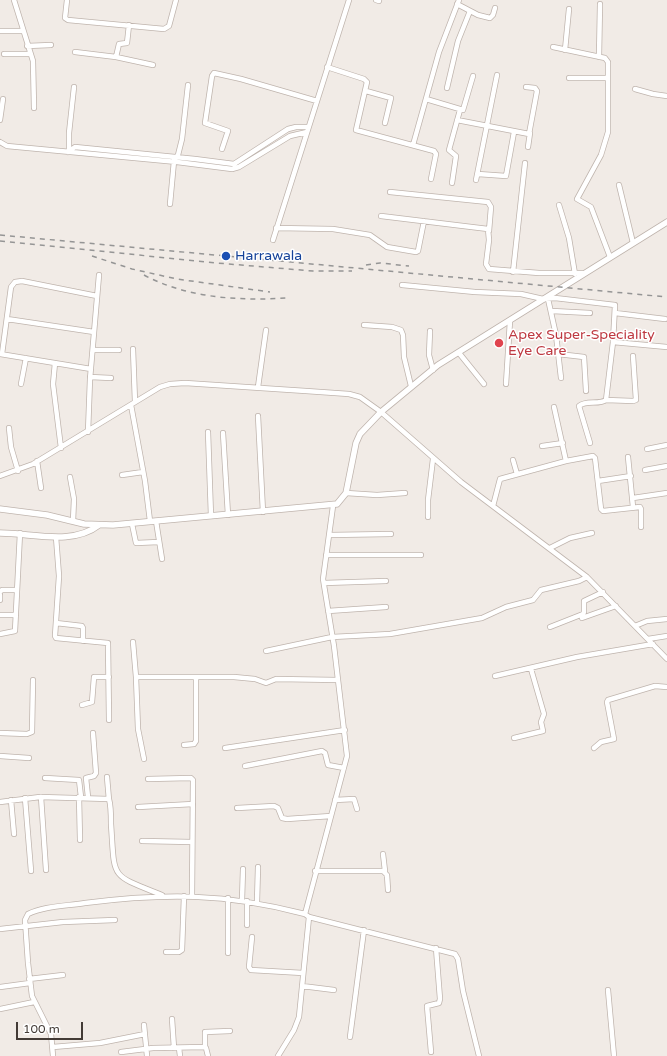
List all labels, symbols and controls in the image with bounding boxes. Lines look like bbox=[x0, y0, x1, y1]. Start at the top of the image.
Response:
place label: Harrawala bbox=[235, 248, 302, 264]
marker: Harrawala bbox=[220, 250, 232, 262]
place label: Apex Super-Speciality Eye Care bbox=[508, 327, 655, 360]
marker: Apex Super-Speciality Eye Care bbox=[493, 337, 505, 349]
scale bar bbox=[18, 1014, 85, 1040]
text: 100 m bbox=[23, 1022, 60, 1036]

